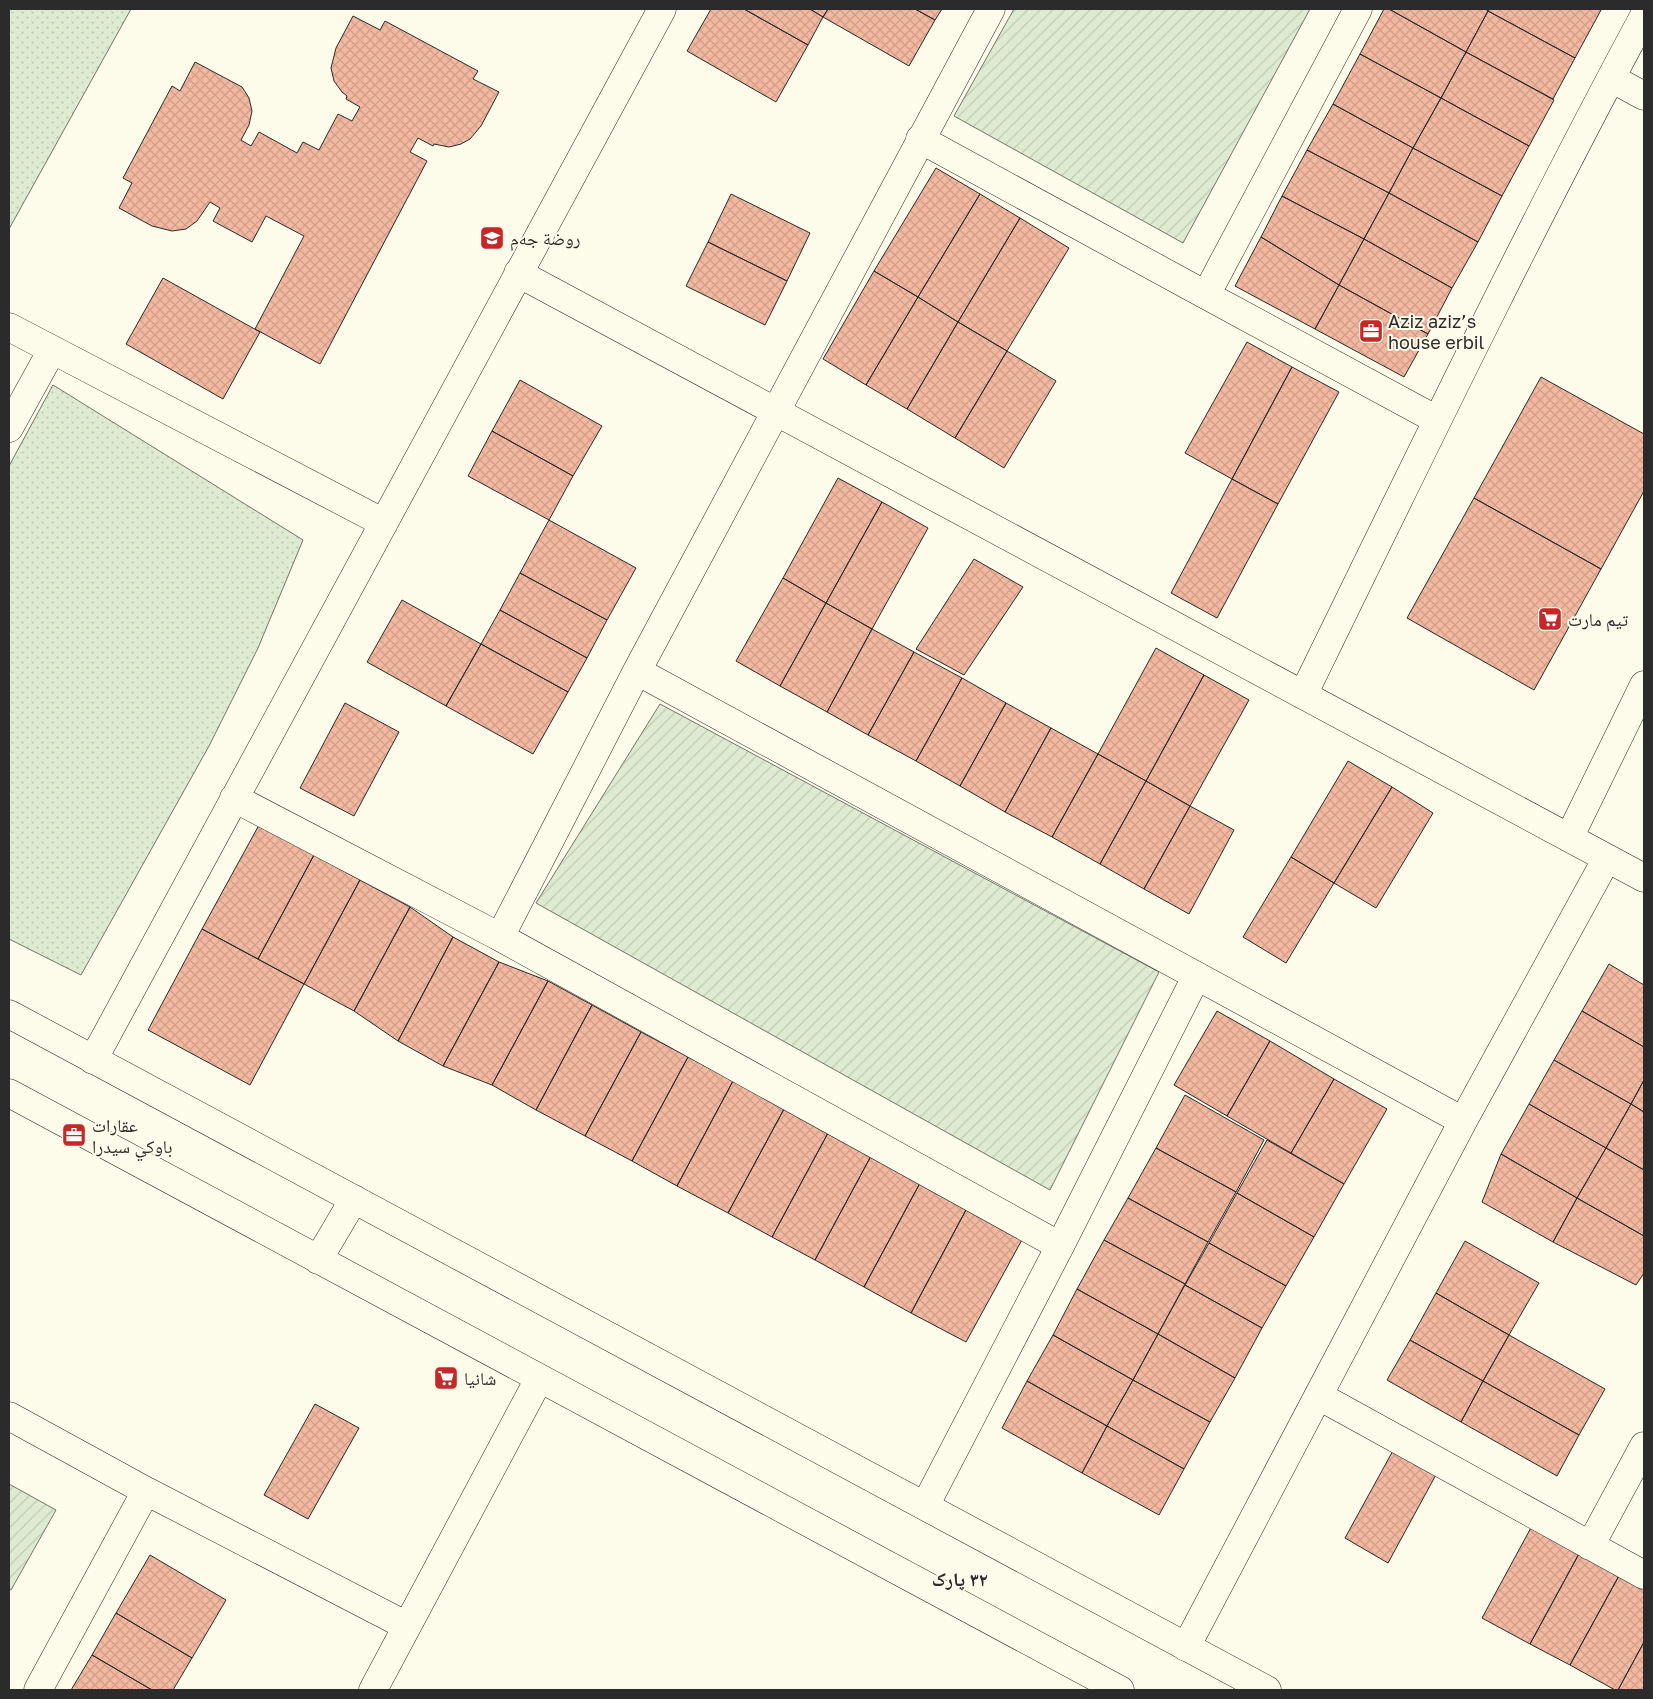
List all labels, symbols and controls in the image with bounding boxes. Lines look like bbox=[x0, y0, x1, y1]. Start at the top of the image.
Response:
school or university icon: روضة جەم bbox=[479, 225, 505, 251]
place label: روضة جەم bbox=[510, 227, 581, 251]
place label: Aziz aziz’s house erbil bbox=[1388, 310, 1485, 353]
office icon: Aziz aziz’s house erbil bbox=[1358, 318, 1384, 344]
supermarket icon: تيم مارت bbox=[1537, 606, 1563, 632]
place label: تيم مارت bbox=[1568, 608, 1628, 632]
place label: عقارات باوكي سيدرا bbox=[92, 1114, 172, 1162]
office icon: عقارات باوكي سيدرا bbox=[61, 1122, 87, 1148]
supermarket icon: شانيا bbox=[433, 1365, 459, 1391]
place label: شانيا bbox=[464, 1367, 496, 1389]
district label: ٣٢ پارک bbox=[932, 1567, 988, 1591]

